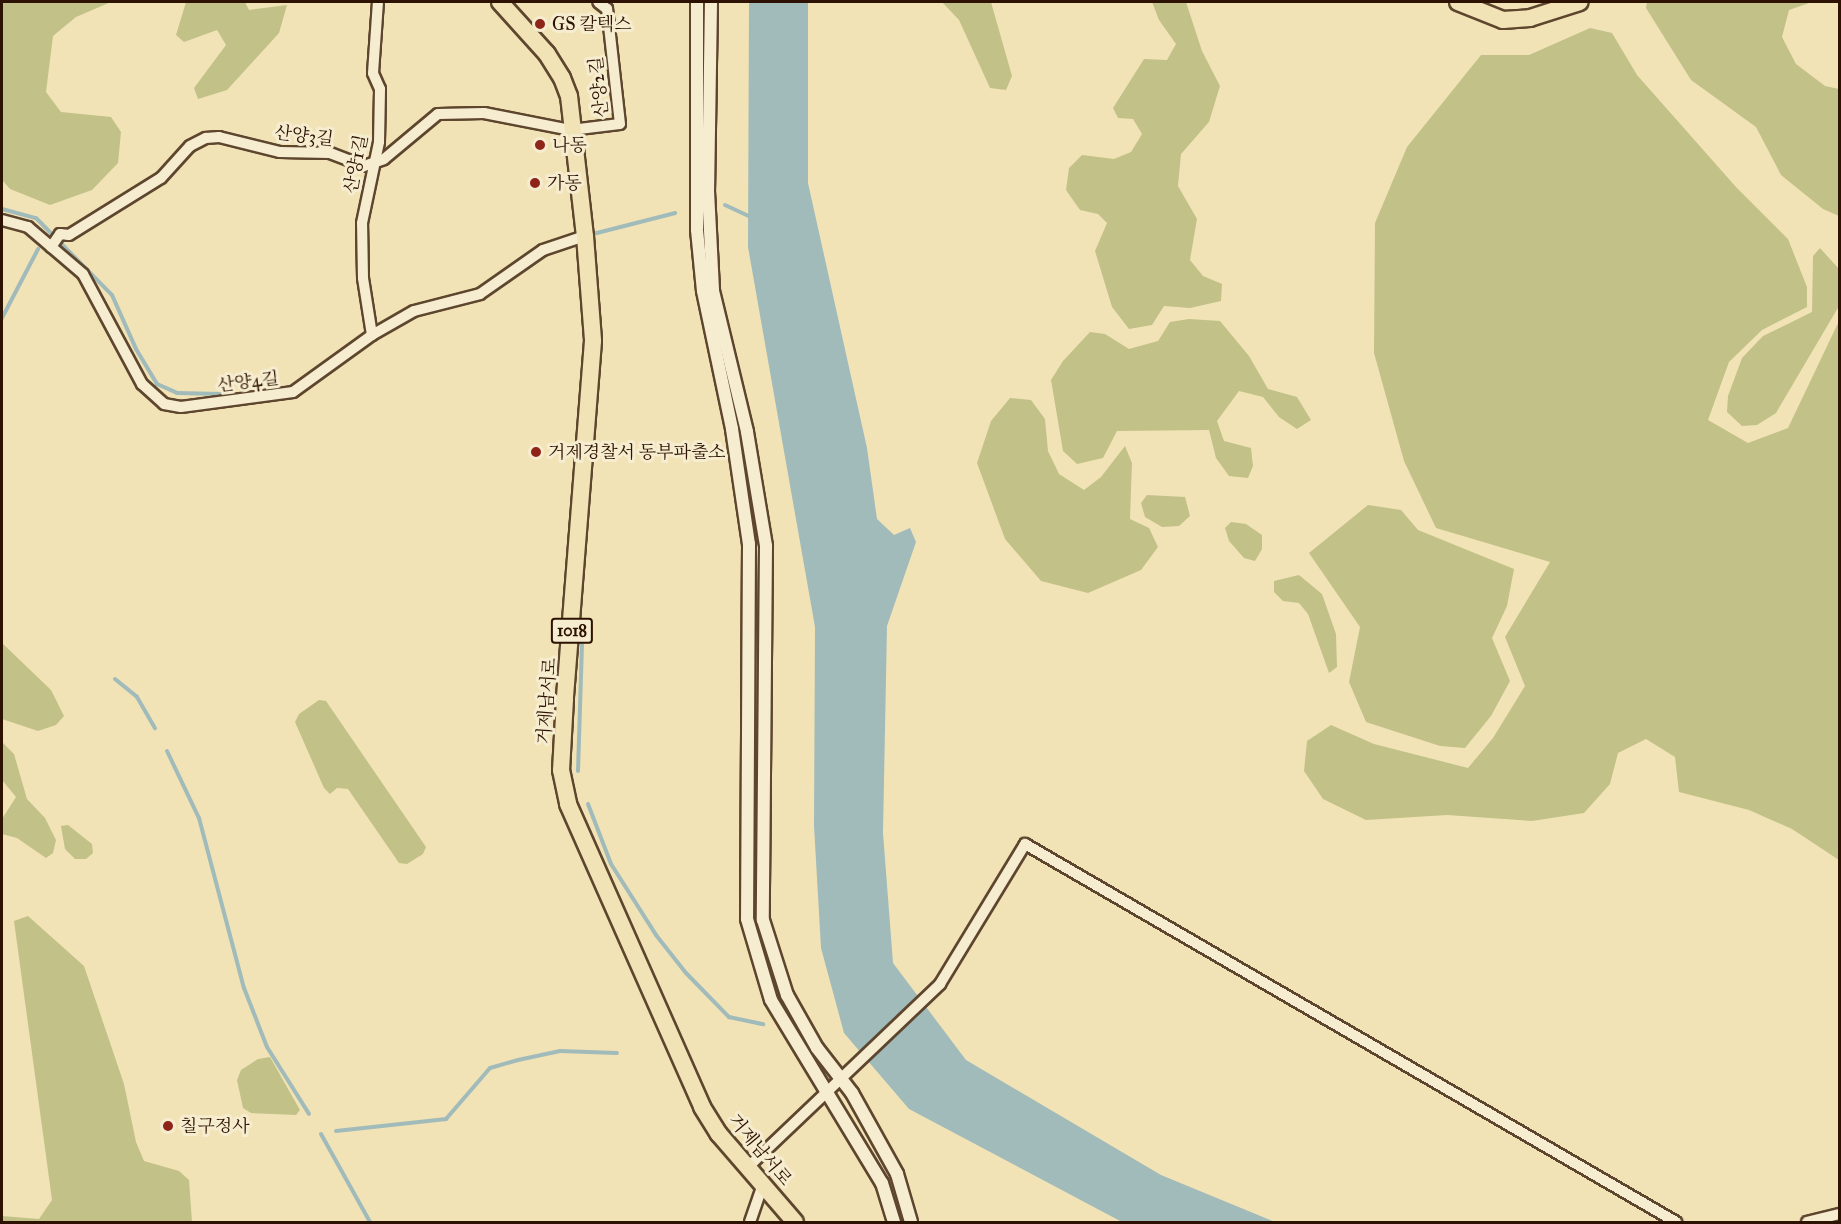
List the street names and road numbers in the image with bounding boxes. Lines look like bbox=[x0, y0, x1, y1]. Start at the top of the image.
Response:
street label: 산양2길 bbox=[585, 56, 613, 118]
street label: 산양3길 bbox=[273, 122, 335, 150]
street label: 산양1길 bbox=[340, 133, 372, 195]
street label: 산양4길 bbox=[216, 367, 280, 397]
road number: 1018 bbox=[550, 618, 594, 644]
street label: 거제남서로 bbox=[533, 657, 561, 745]
street label: 거제남서로 bbox=[724, 1110, 796, 1190]

